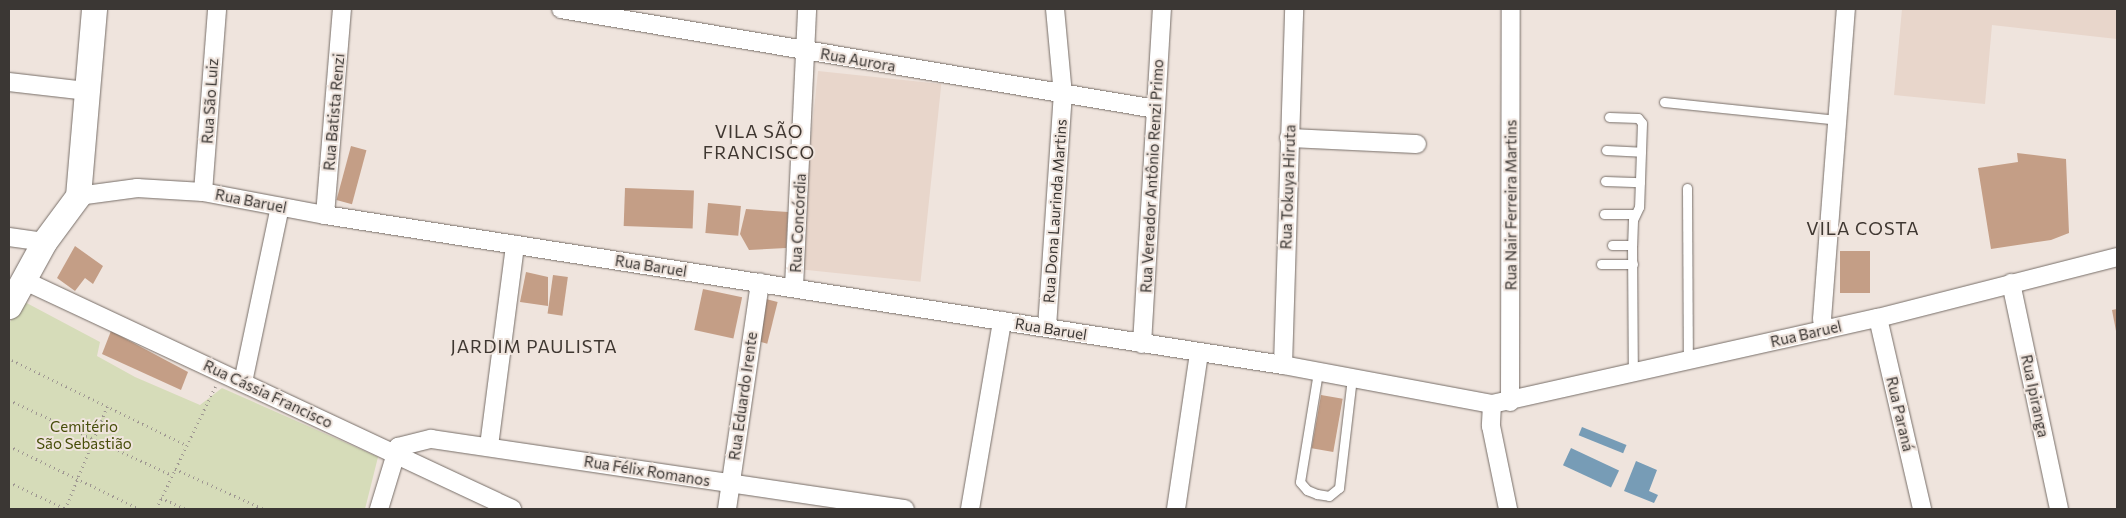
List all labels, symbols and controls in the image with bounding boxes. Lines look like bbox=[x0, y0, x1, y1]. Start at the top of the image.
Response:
street label: Rua Aurora bbox=[819, 45, 897, 75]
street label: Rua Batista Renzi bbox=[320, 53, 348, 171]
street label: Rua São Luiz bbox=[198, 58, 222, 144]
street label: Rua Vereador Antônio Renzi Primo bbox=[1137, 59, 1167, 293]
street label: Rua Dona Laurinda Martins bbox=[1040, 118, 1070, 304]
street label: Rua Nair Ferreira Martins bbox=[1502, 120, 1520, 290]
district label: VILA SÃO FRANCISCO bbox=[702, 121, 816, 163]
street label: Rua Tokuya Hiruta bbox=[1277, 124, 1299, 250]
street label: Rua Concórdia bbox=[786, 173, 810, 273]
street label: Rua Baruel bbox=[214, 185, 288, 217]
district label: VILA COSTA bbox=[1805, 217, 1921, 239]
street label: Rua Baruel bbox=[614, 251, 688, 281]
street label: Rua Baruel bbox=[1014, 314, 1088, 344]
street label: Rua Baruel bbox=[1769, 317, 1843, 351]
street label: Rua Eduardo Irente bbox=[725, 331, 761, 461]
district label: JARDIM PAULISTA bbox=[449, 335, 619, 357]
street label: Rua Ipiranga bbox=[2017, 353, 2053, 439]
street label: Rua Cássia Francisco bbox=[201, 356, 335, 432]
street label: Rua Paraná bbox=[1883, 375, 1917, 453]
park label: Cemitério São Sebastião bbox=[36, 417, 132, 452]
street label: Rua Félix Romanos bbox=[583, 452, 711, 490]

